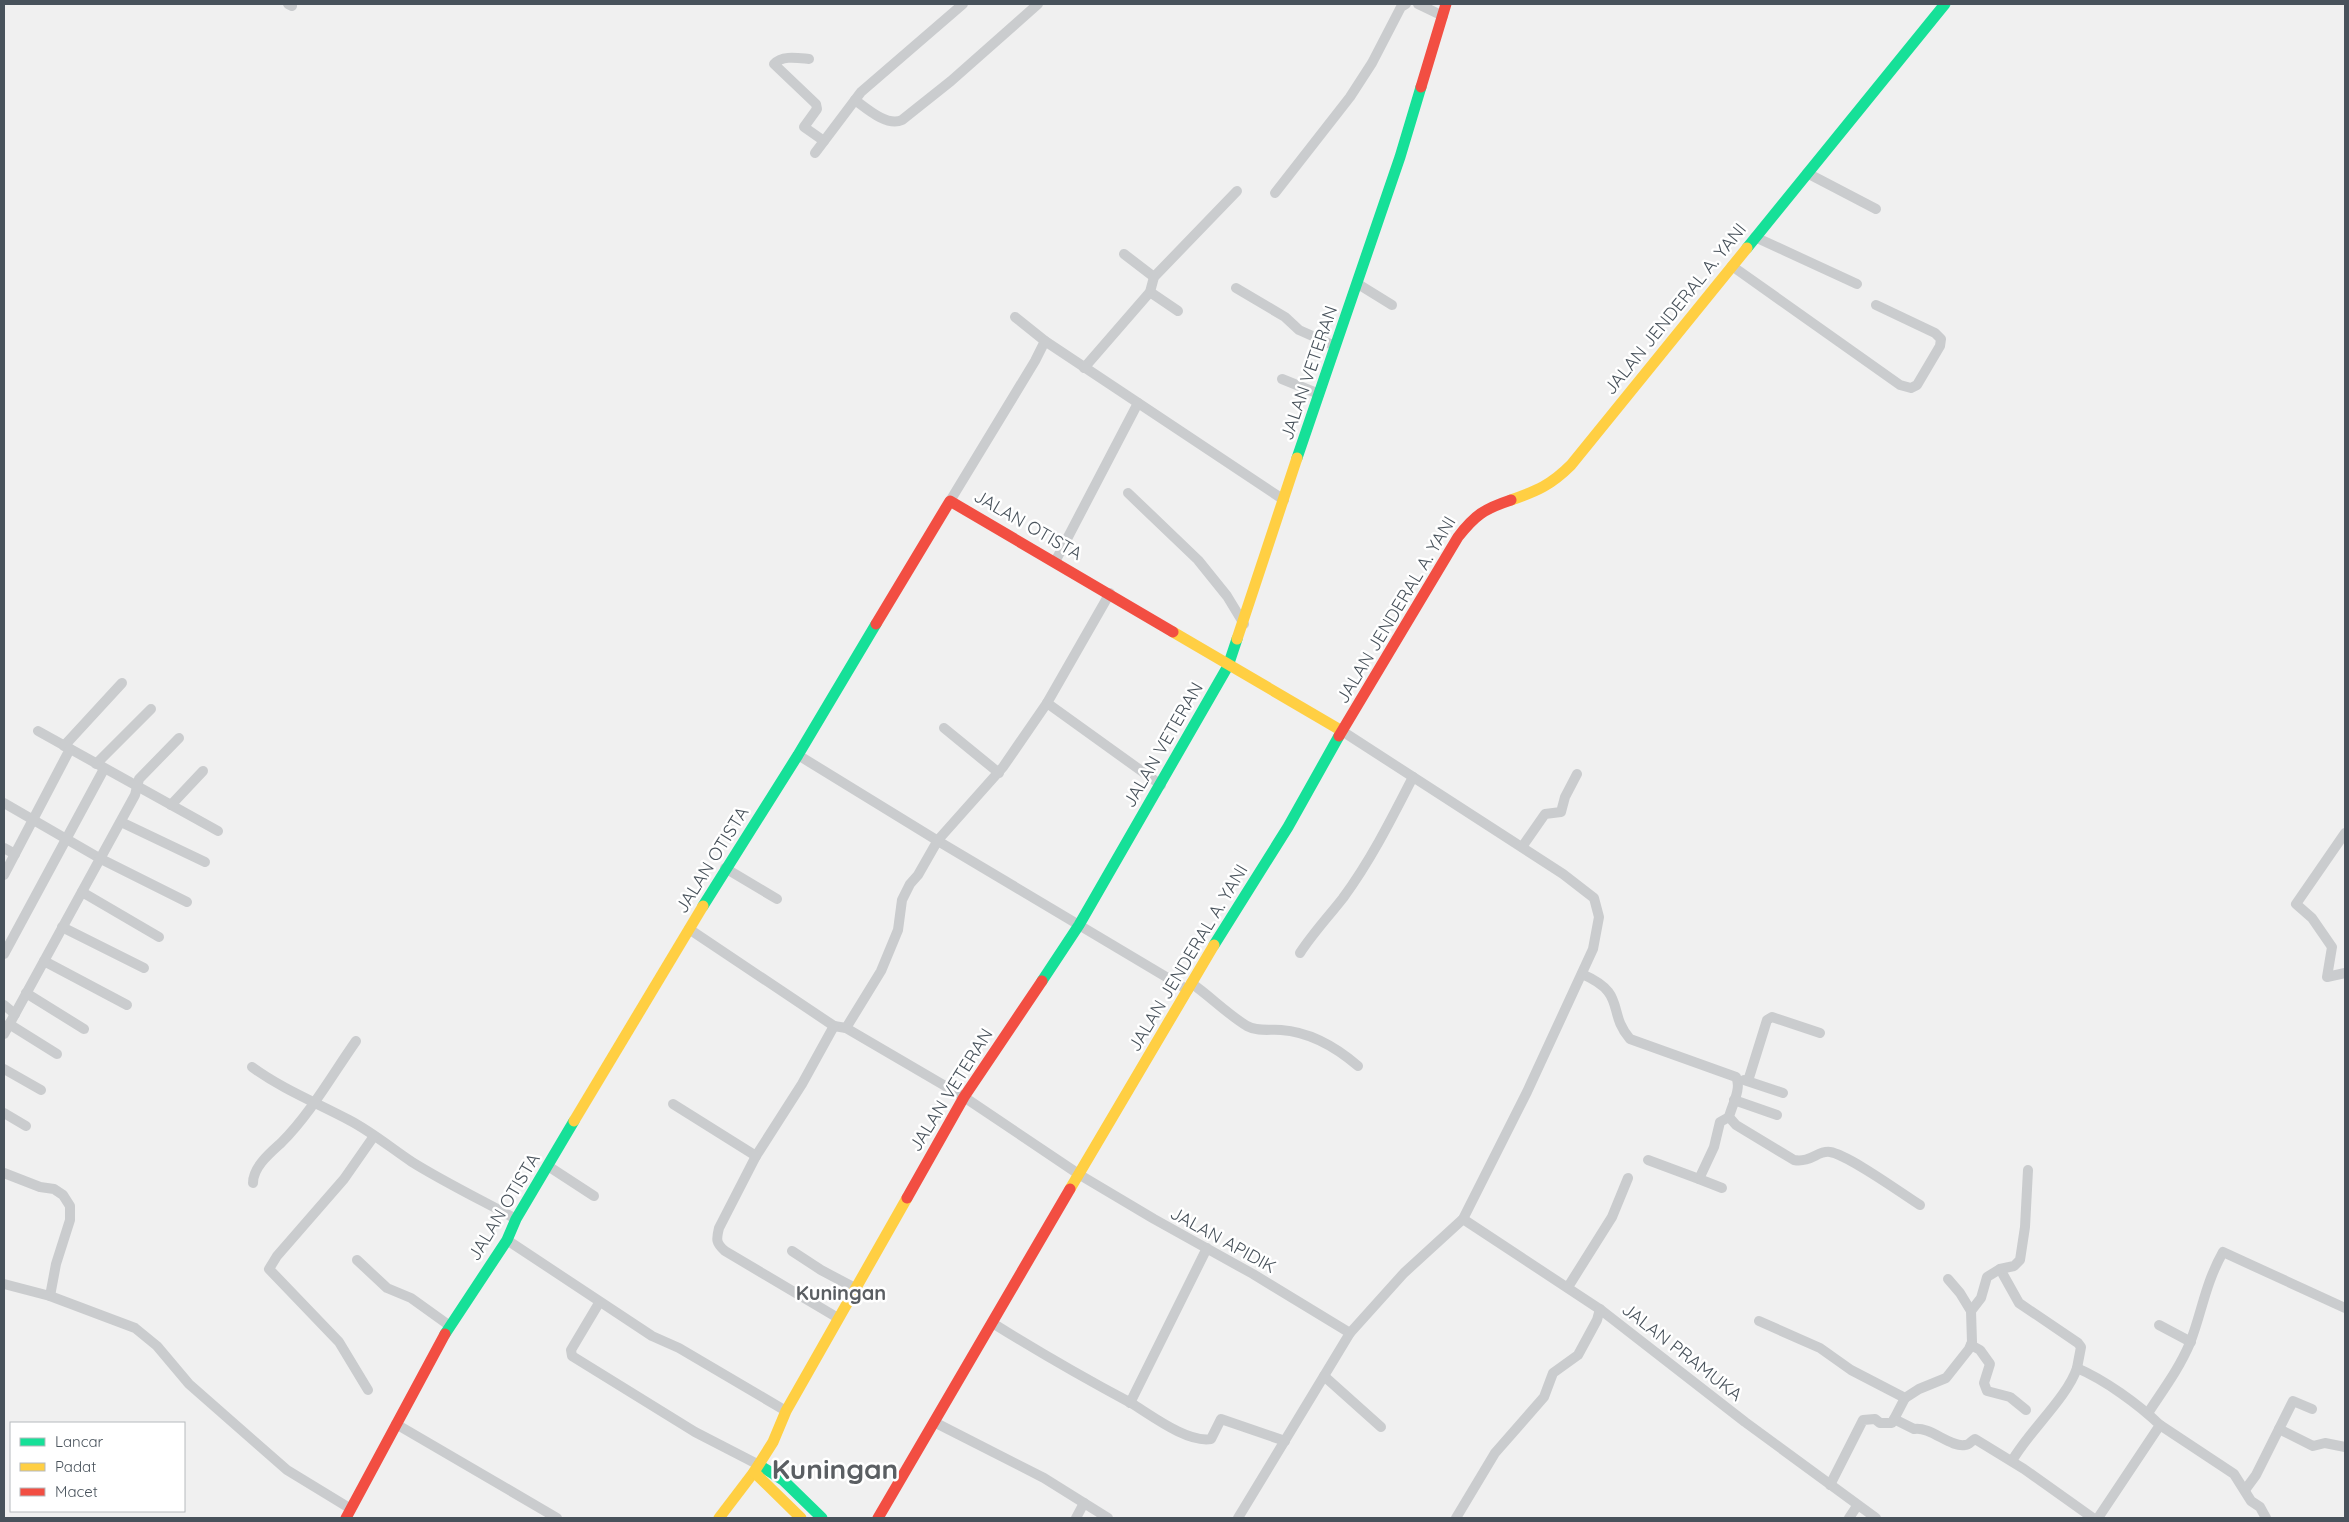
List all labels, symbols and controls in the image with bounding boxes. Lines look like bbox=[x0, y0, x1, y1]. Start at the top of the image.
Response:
street label: JALAN JENDERAL A. YANI bbox=[1598, 218, 1751, 399]
street label: JALAN VETERAN bbox=[1275, 302, 1342, 443]
street label: JALAN OTISTA bbox=[970, 484, 1087, 565]
street label: JALAN JENDERAL A. YANI bbox=[1331, 512, 1461, 707]
street label: JALAN VETERAN bbox=[1117, 678, 1208, 812]
street label: JALAN OTISTA bbox=[670, 802, 754, 917]
street label: JALAN JENDERAL A. YANI bbox=[1123, 860, 1253, 1055]
street label: JALAN VETERAN bbox=[903, 1024, 998, 1156]
street label: JALAN OTISTA bbox=[462, 1148, 545, 1265]
street label: JALAN APIDIK bbox=[1166, 1201, 1280, 1278]
district label: Kuningan bbox=[796, 1280, 886, 1305]
street label: JALAN PRAMUKA bbox=[1617, 1297, 1748, 1406]
legend bbox=[10, 1422, 185, 1512]
text: Lancar bbox=[55, 1432, 104, 1451]
district label: Kuningan bbox=[772, 1451, 898, 1486]
text: Padat bbox=[55, 1457, 96, 1476]
text: Macet bbox=[55, 1482, 98, 1501]

